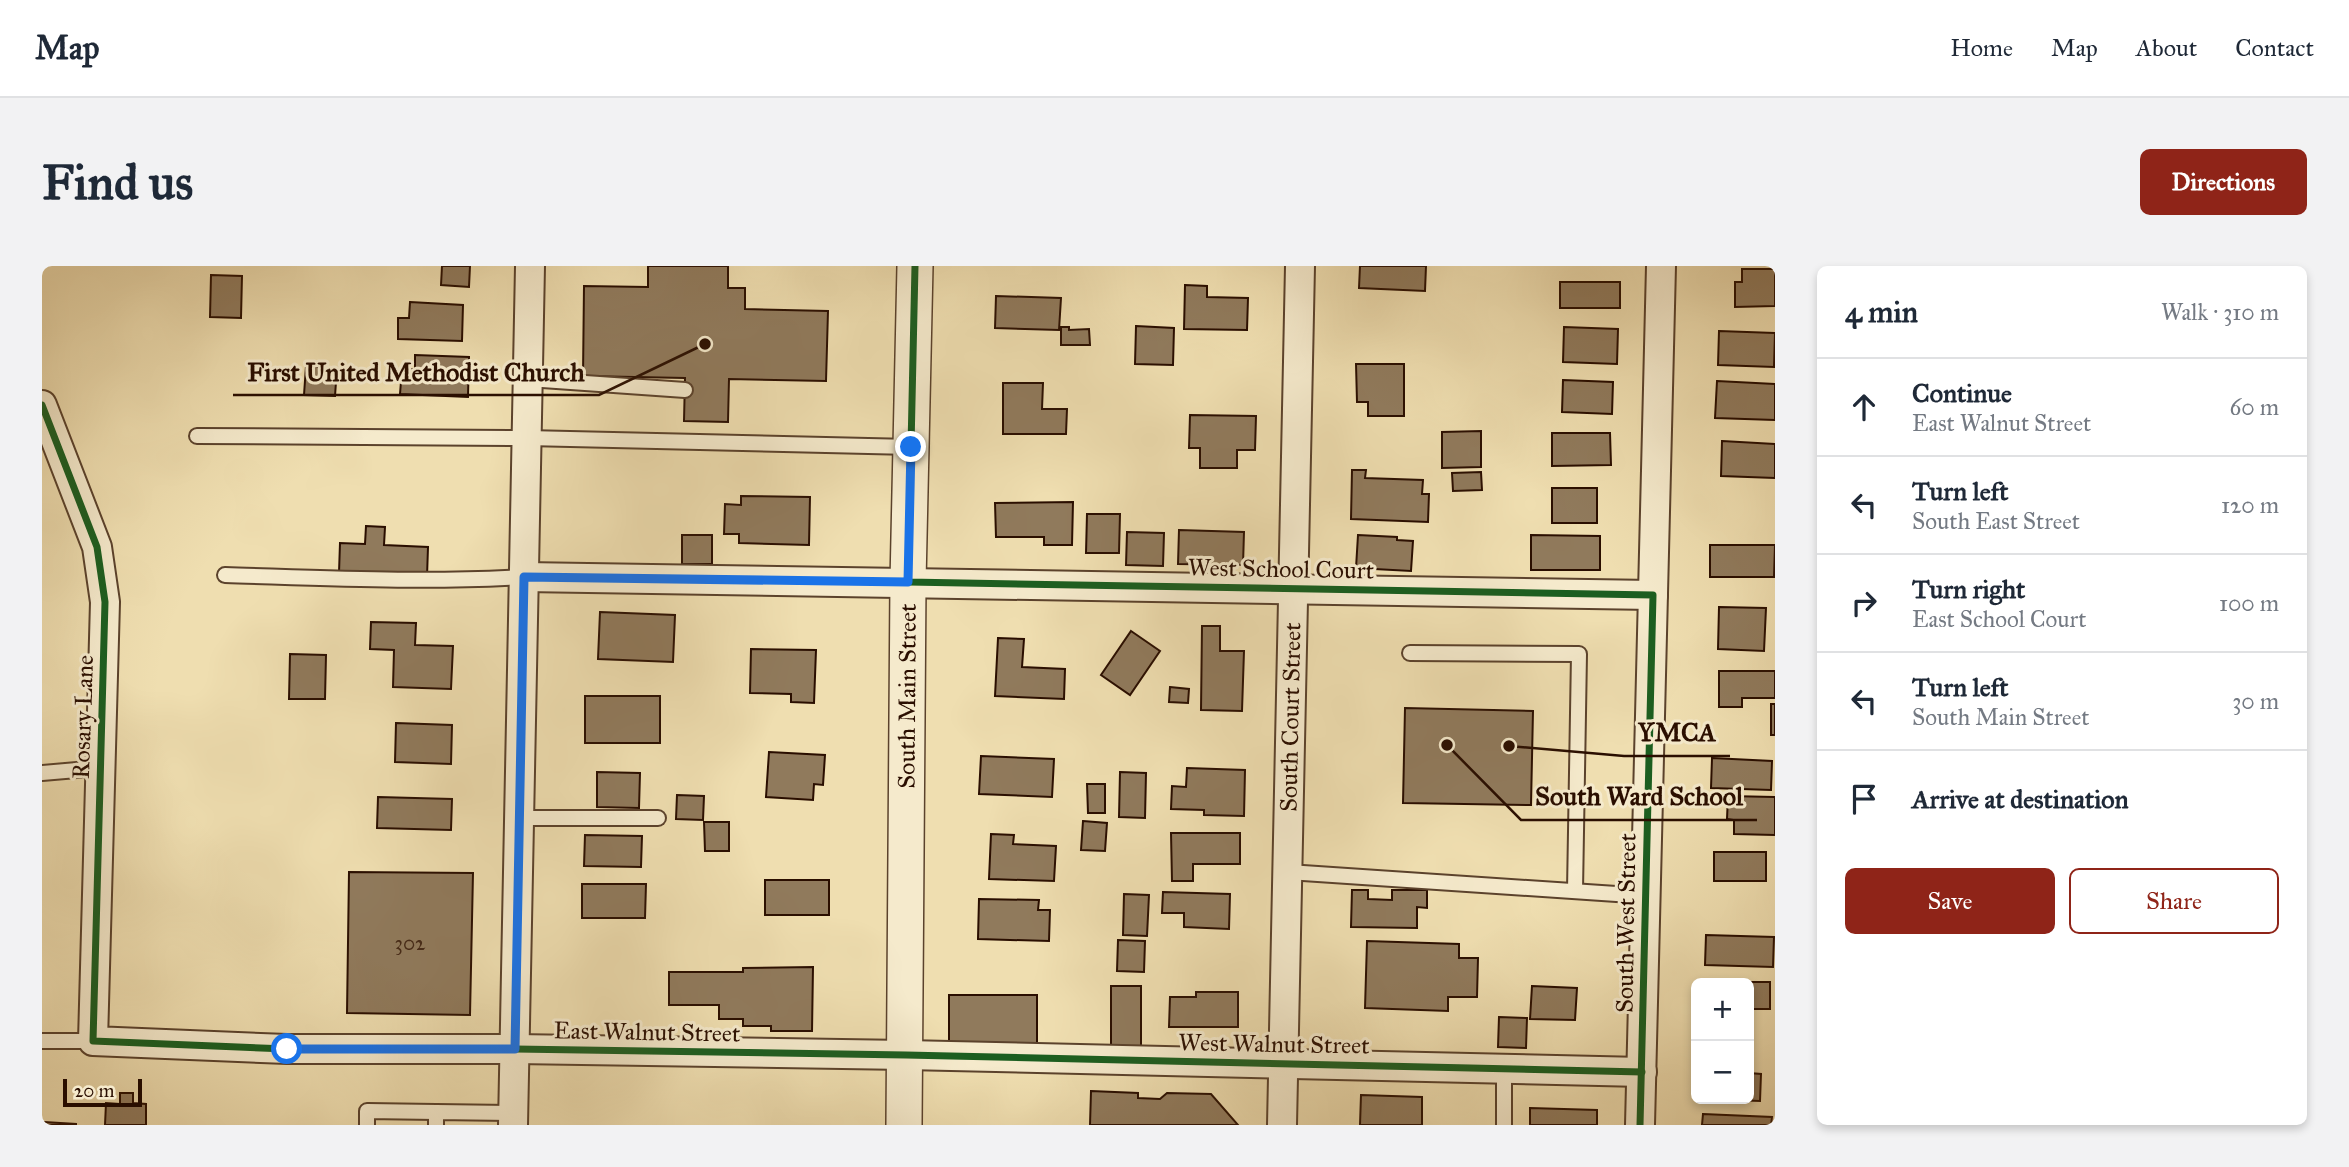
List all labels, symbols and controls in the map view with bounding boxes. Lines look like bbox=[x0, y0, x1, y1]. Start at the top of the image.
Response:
text: Map bbox=[35, 28, 99, 68]
text: Home bbox=[1950, 33, 2013, 63]
text: Map bbox=[2051, 33, 2098, 63]
text: About bbox=[2136, 33, 2197, 63]
text: Contact bbox=[2235, 33, 2314, 63]
button: Directions bbox=[2140, 149, 2307, 215]
text: Find us bbox=[42, 153, 193, 212]
text: 4 min bbox=[1845, 294, 1918, 330]
text: Walk · 310 m bbox=[2161, 298, 2279, 326]
callout: First United Methodist Church bbox=[233, 348, 599, 395]
text: First United Methodist Church bbox=[247, 356, 585, 388]
text: Continue bbox=[1912, 377, 2012, 409]
icon: ahead bbox=[1845, 388, 1883, 426]
text: 60 m bbox=[2230, 393, 2279, 421]
text: East Walnut Street bbox=[1912, 409, 2091, 437]
route end bbox=[895, 431, 926, 462]
text: Turn left bbox=[1912, 475, 2008, 507]
icon: left bbox=[1845, 486, 1883, 524]
text: 120 m bbox=[2221, 491, 2279, 519]
text: South East Street bbox=[1912, 507, 2080, 535]
street label: West School Court bbox=[1188, 552, 1375, 586]
text: Turn right bbox=[1912, 573, 2025, 605]
icon: right bbox=[1845, 584, 1883, 622]
text: 100 m bbox=[2219, 589, 2279, 617]
street label: South Main Street bbox=[891, 603, 923, 789]
text: East School Court bbox=[1912, 605, 2086, 633]
street label: South Court Street bbox=[1274, 621, 1308, 812]
street label: Rosary Lane bbox=[66, 654, 100, 780]
text: Turn left bbox=[1912, 671, 2008, 703]
icon: left bbox=[1845, 682, 1883, 720]
text: 30 m bbox=[2232, 687, 2279, 715]
text: South Main Street bbox=[1912, 703, 2089, 731]
callout: YMCA bbox=[1624, 709, 1730, 756]
text: YMCA bbox=[1637, 716, 1717, 748]
callout: South Ward School bbox=[1521, 773, 1757, 820]
text: South Ward School bbox=[1535, 780, 1744, 812]
icon: arrive bbox=[1845, 780, 1883, 818]
text: Arrive at destination bbox=[1912, 783, 2129, 815]
street label: South West Street bbox=[1609, 832, 1643, 1013]
button: Save bbox=[1845, 868, 2055, 934]
button: Share bbox=[2069, 868, 2279, 934]
house number: 302 bbox=[395, 930, 426, 956]
map controls bbox=[1691, 978, 1754, 1104]
button: + bbox=[1691, 978, 1754, 1041]
street label: East Walnut Street bbox=[553, 1015, 741, 1049]
street label: West Walnut Street bbox=[1178, 1027, 1370, 1061]
route start bbox=[271, 1033, 302, 1064]
button: − bbox=[1691, 1041, 1754, 1104]
scale bar bbox=[63, 1076, 142, 1108]
text: 20 m bbox=[74, 1079, 115, 1102]

